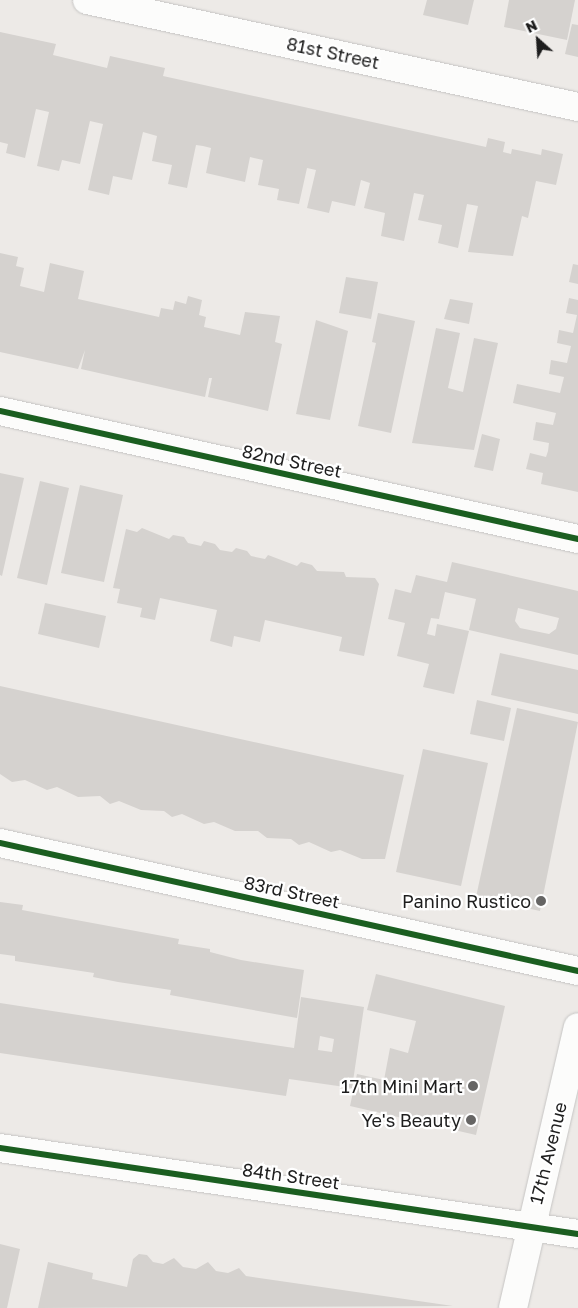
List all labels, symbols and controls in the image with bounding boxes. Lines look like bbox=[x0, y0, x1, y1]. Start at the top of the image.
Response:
north arrow bbox=[513, 15, 563, 65]
text: N bbox=[523, 16, 540, 36]
street label: 81st Street bbox=[285, 33, 381, 73]
street label: 82nd Street bbox=[240, 440, 344, 482]
street label: 83rd Street bbox=[242, 871, 342, 913]
place label: Panino Rustico bbox=[402, 890, 531, 912]
marker: Panino Rustico bbox=[535, 895, 547, 907]
place label: 17th Mini Mart bbox=[341, 1075, 463, 1097]
marker: 17th Mini Mart bbox=[467, 1080, 479, 1092]
street label: 17th Avenue bbox=[525, 1100, 571, 1206]
place label: Ye's Beauty bbox=[361, 1109, 461, 1131]
marker: Ye's Beauty bbox=[465, 1114, 477, 1126]
street label: 84th Street bbox=[241, 1158, 341, 1194]

